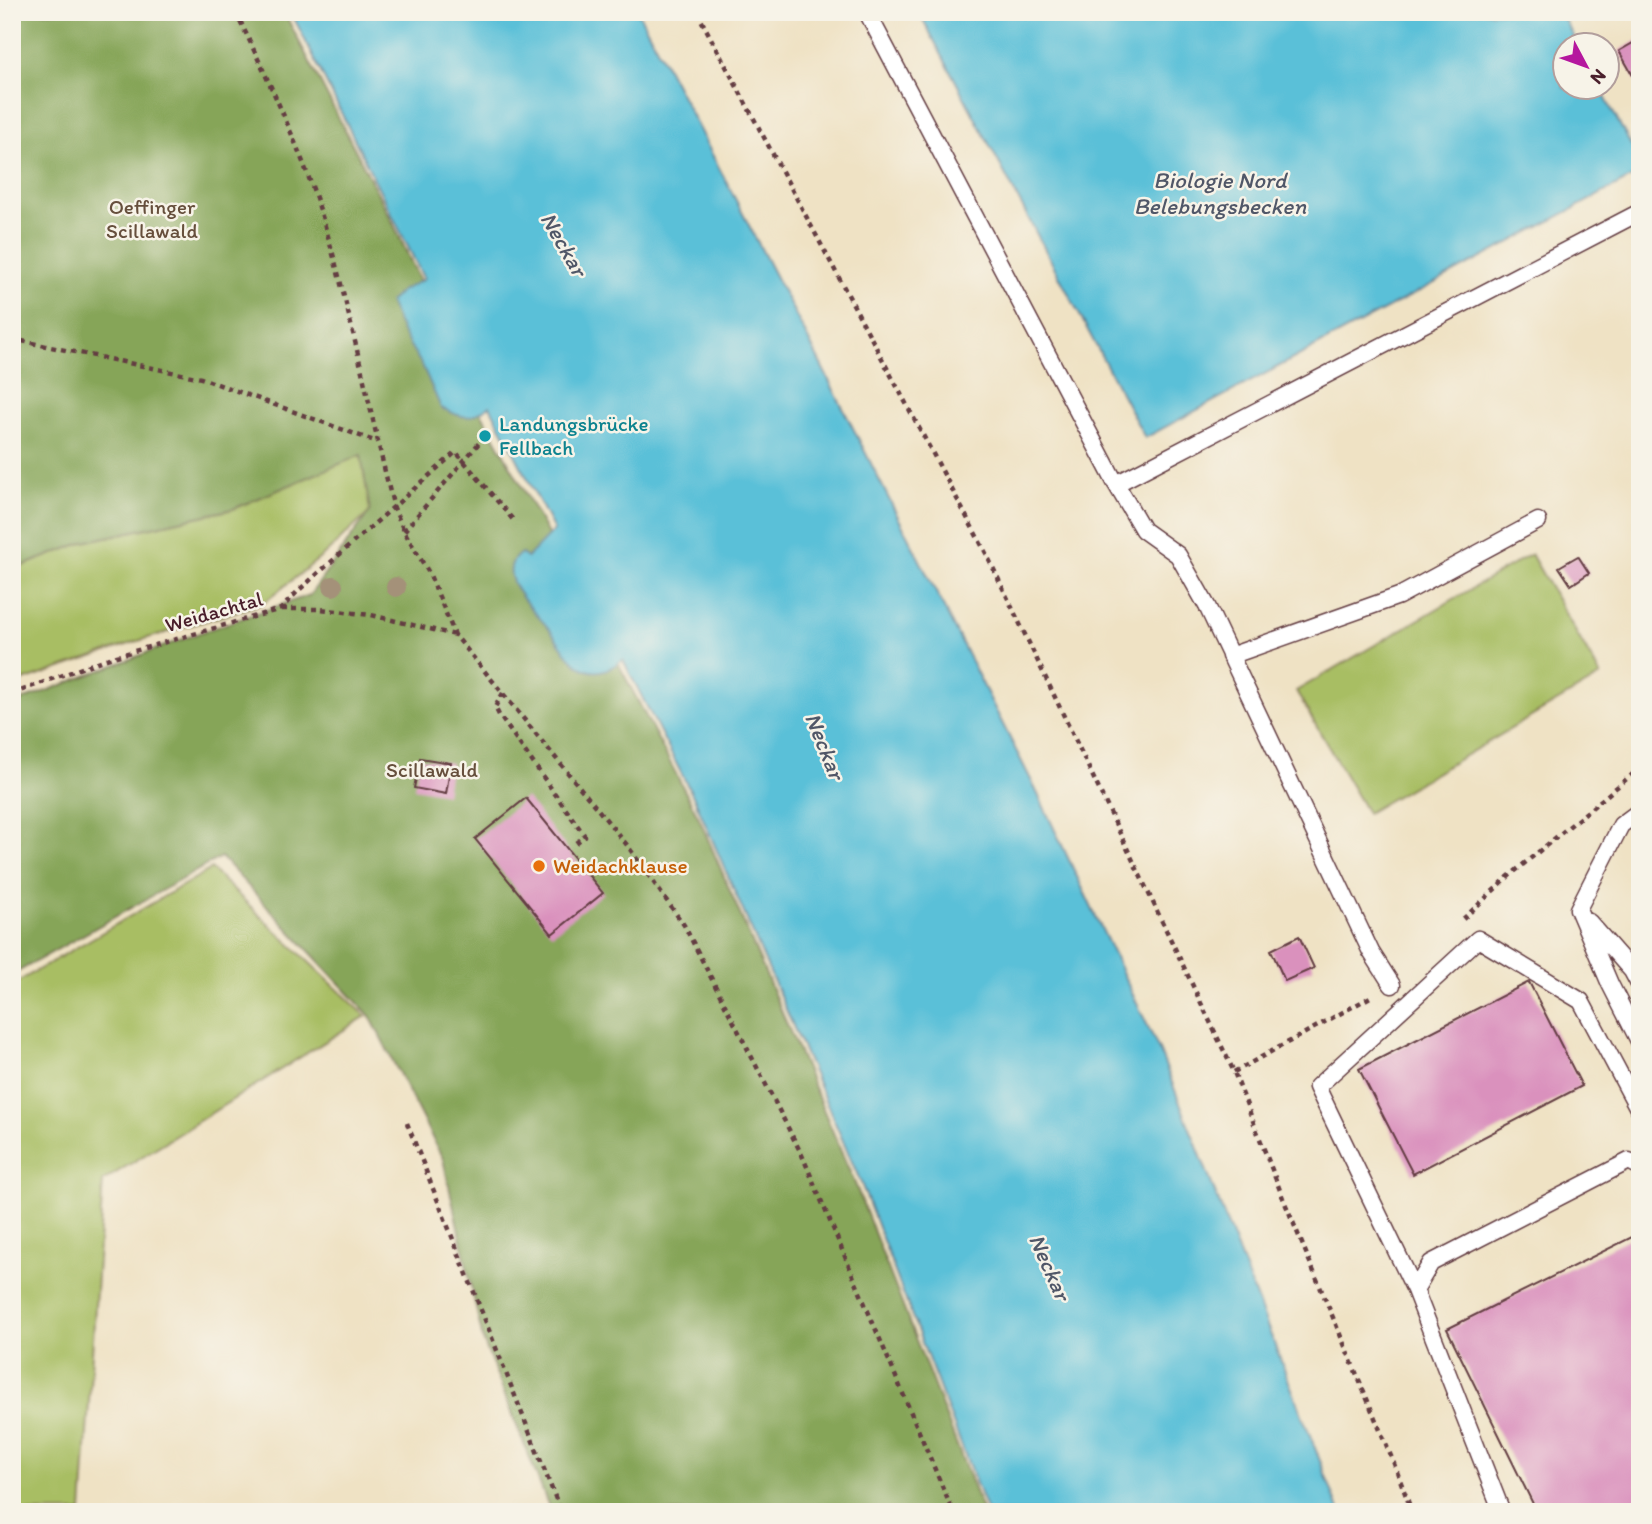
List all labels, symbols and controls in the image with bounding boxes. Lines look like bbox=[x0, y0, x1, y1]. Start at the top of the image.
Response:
north arrow bbox=[1550, 32, 1620, 102]
text: N bbox=[1586, 64, 1611, 89]
water label: Biologie Nord Belebungsbecken bbox=[1134, 166, 1307, 220]
park label: Oeffinger Scillawald bbox=[106, 194, 198, 243]
water label: Neckar bbox=[535, 207, 595, 284]
place label: Landungsbrücke Fellbach bbox=[499, 411, 649, 460]
marker: Landungsbrücke Fellbach bbox=[477, 428, 493, 444]
street label: Weidachtal bbox=[162, 586, 266, 637]
water label: Neckar bbox=[799, 709, 852, 786]
park label: Scillawald bbox=[386, 757, 478, 782]
place label: Weidachklause bbox=[553, 853, 688, 878]
marker: Weidachklause bbox=[531, 858, 547, 874]
water label: Neckar bbox=[1023, 1230, 1078, 1307]

